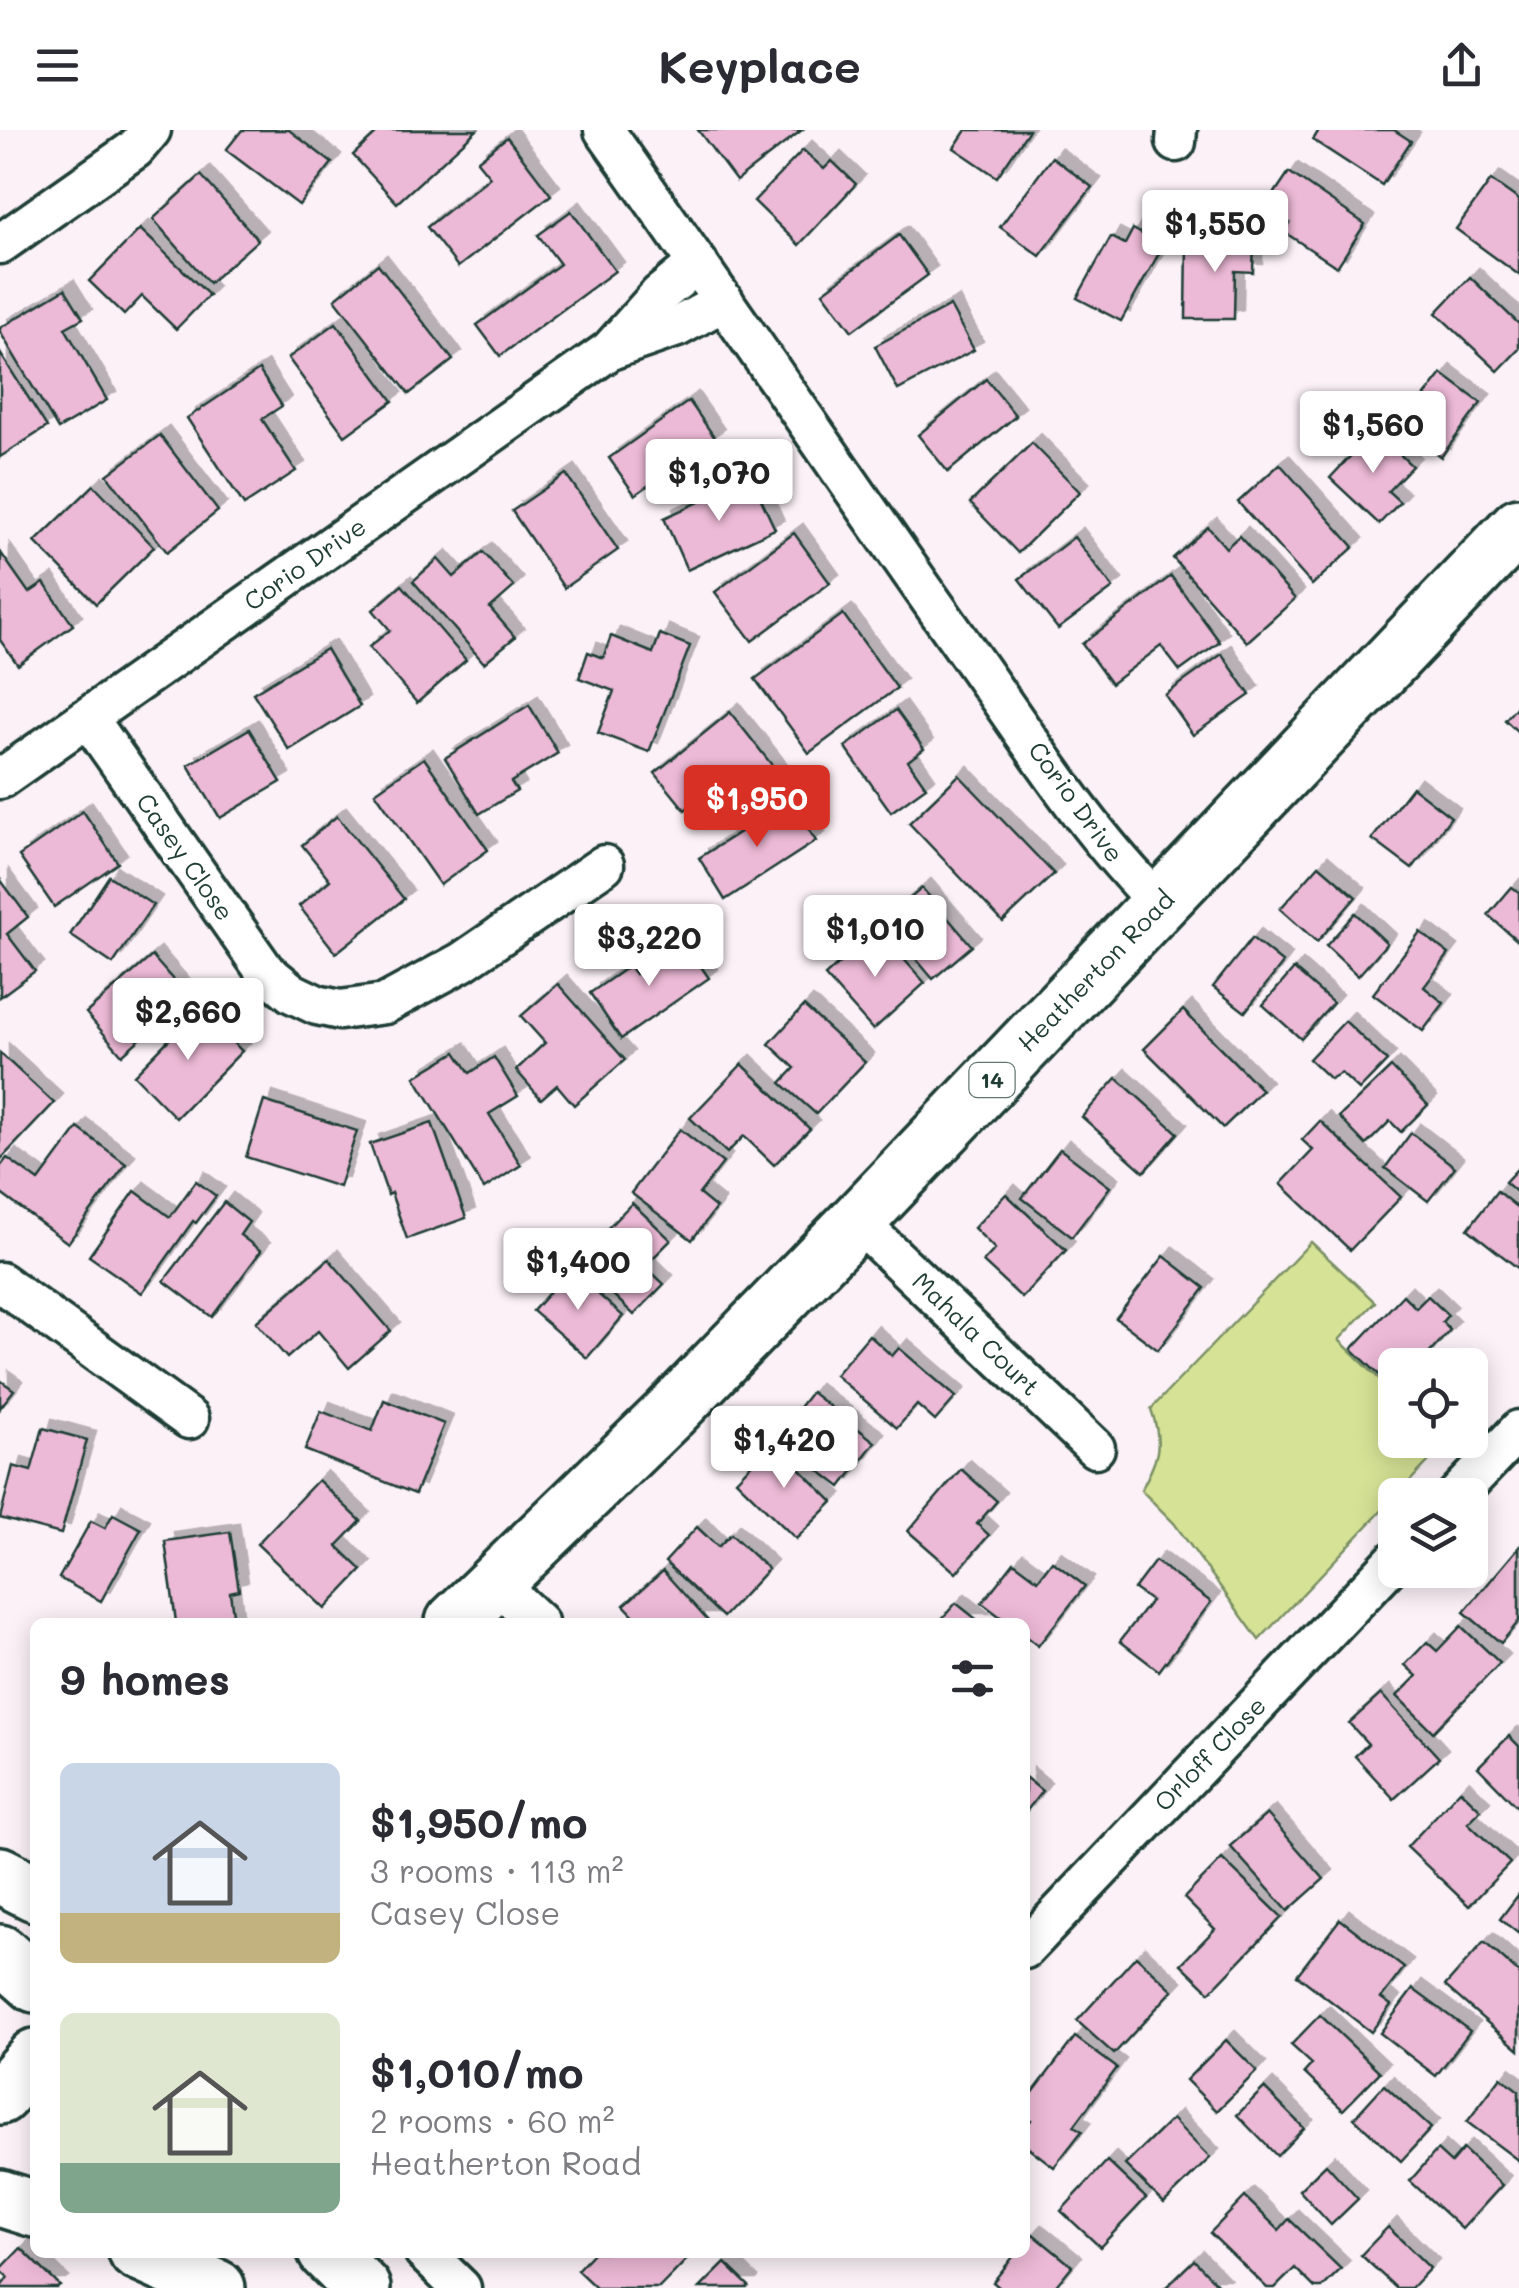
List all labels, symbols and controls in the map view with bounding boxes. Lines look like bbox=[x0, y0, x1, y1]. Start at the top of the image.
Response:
text: Keyplace bbox=[658, 36, 861, 94]
icon: menu bbox=[30, 38, 85, 93]
icon: share bbox=[1434, 38, 1489, 93]
pin: $1,550 bbox=[1134, 190, 1296, 275]
text: $1,550 bbox=[1164, 201, 1266, 243]
pin: $1,560 bbox=[1292, 391, 1454, 476]
text: $1,560 bbox=[1322, 402, 1424, 444]
pin: $1,070 bbox=[638, 439, 800, 524]
text: $1,070 bbox=[668, 450, 770, 492]
street label: Corio Drive bbox=[237, 509, 372, 617]
street label: Corio Drive bbox=[1022, 735, 1131, 868]
pin: $1,950 bbox=[676, 765, 838, 850]
text: $1,950 bbox=[706, 776, 808, 818]
street label: Casey Close bbox=[129, 786, 242, 927]
street label: Heatherton Road bbox=[1010, 883, 1180, 1058]
pin: $1,010 bbox=[794, 895, 956, 980]
pin: $3,220 bbox=[568, 904, 730, 989]
text: $1,010 bbox=[825, 906, 925, 948]
text: $3,220 bbox=[596, 915, 702, 957]
pin: $2,660 bbox=[107, 978, 269, 1063]
text: $2,660 bbox=[135, 989, 241, 1031]
road number: 14 bbox=[970, 1063, 1014, 1097]
pin: $1,400 bbox=[497, 1228, 659, 1313]
text: $1,400 bbox=[525, 1239, 631, 1281]
street label: Mahala Court bbox=[906, 1264, 1047, 1402]
map controls bbox=[1378, 1348, 1488, 1588]
button: locate bbox=[1378, 1348, 1488, 1458]
pin: $1,420 bbox=[703, 1406, 865, 1491]
text: $1,420 bbox=[733, 1417, 835, 1459]
button: layers bbox=[1378, 1478, 1488, 1588]
text: 9 homes bbox=[60, 1651, 230, 1706]
icon: filters bbox=[945, 1651, 1000, 1706]
street label: Orloff Close bbox=[1147, 1689, 1272, 1817]
text: $1,950/mo bbox=[370, 1794, 588, 1849]
icon: home bbox=[140, 1803, 260, 1923]
text: 3 rooms · 113 m² bbox=[370, 1849, 624, 1891]
text: Casey Close bbox=[370, 1891, 560, 1933]
text: $1,010/mo bbox=[370, 2044, 583, 2099]
icon: home bbox=[140, 2053, 260, 2173]
text: 2 rooms · 60 m² bbox=[370, 2099, 614, 2141]
text: Heatherton Road bbox=[370, 2141, 641, 2183]

